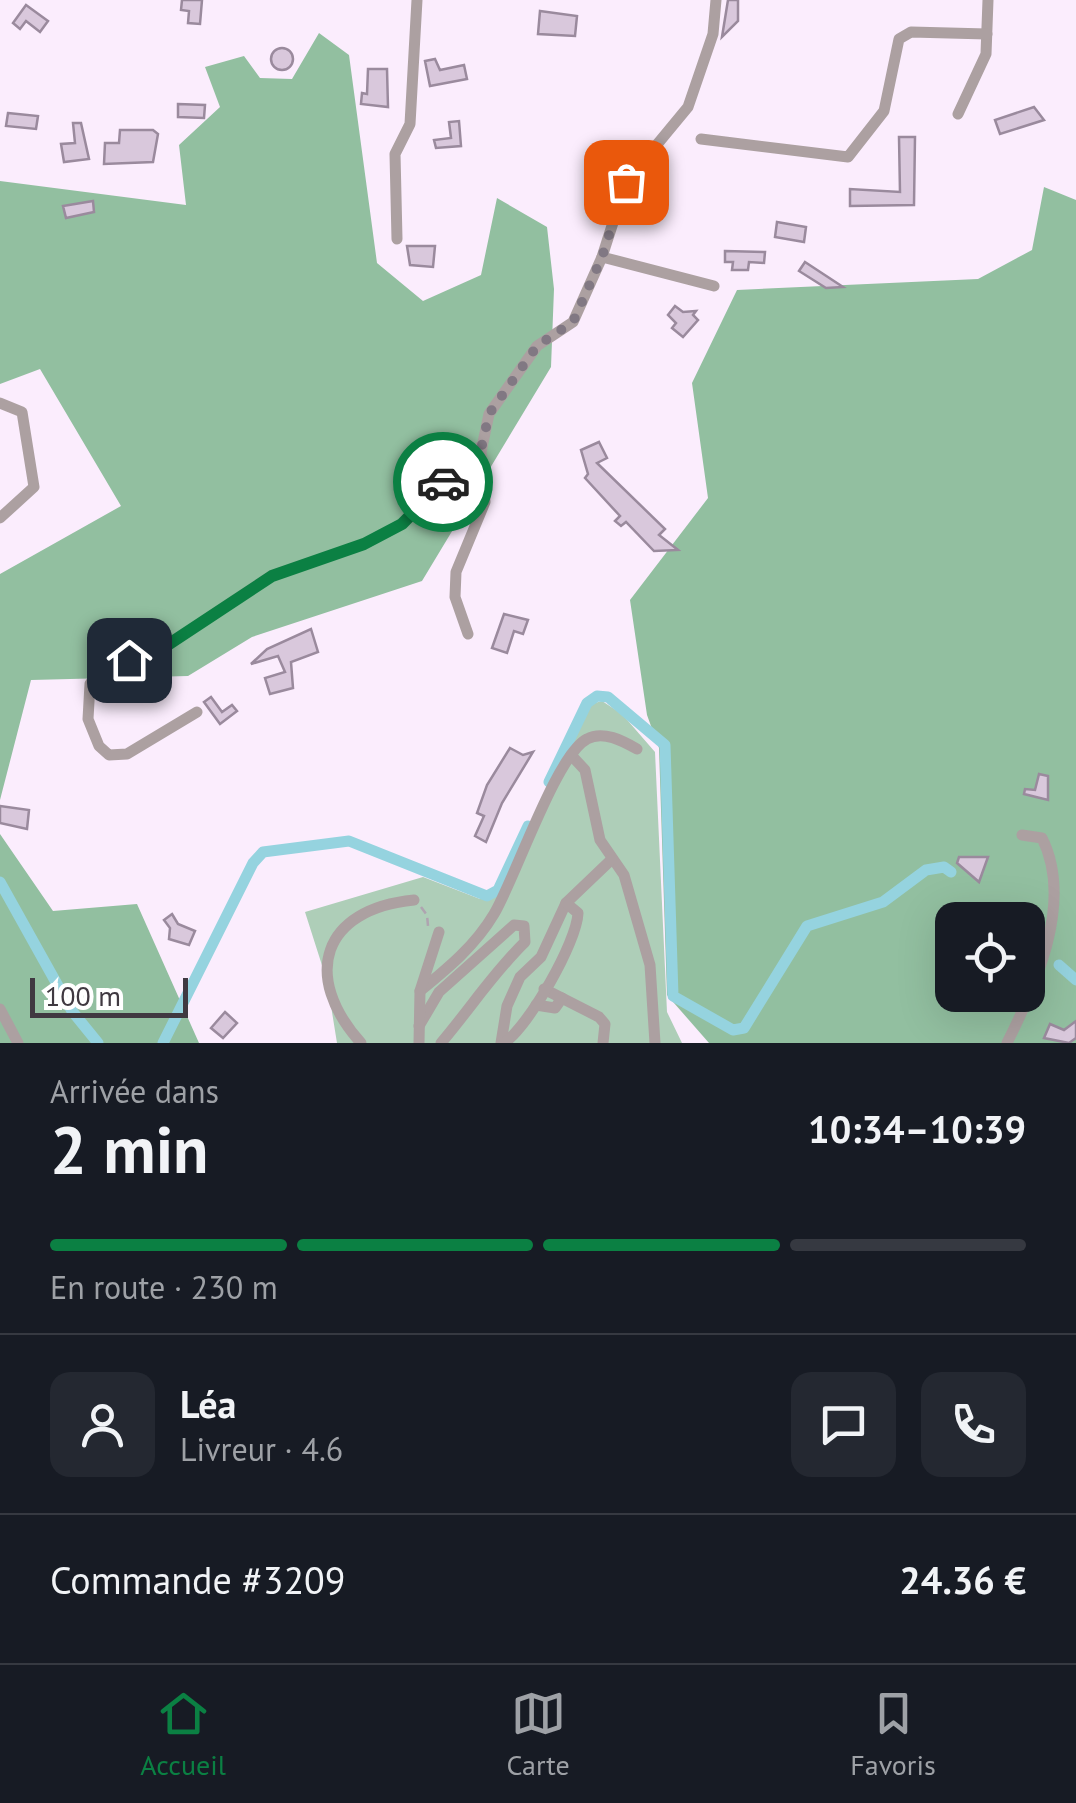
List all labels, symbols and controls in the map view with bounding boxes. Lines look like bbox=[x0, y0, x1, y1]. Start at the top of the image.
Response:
pin bbox=[584, 140, 669, 225]
icon: bag bbox=[599, 155, 654, 210]
courier bbox=[393, 432, 493, 532]
icon: car bbox=[416, 455, 471, 510]
pin bbox=[87, 618, 172, 703]
icon: home bbox=[102, 633, 157, 688]
map controls bbox=[935, 902, 1045, 1012]
button: locate bbox=[935, 902, 1045, 1012]
scale bar bbox=[30, 973, 188, 1018]
text: 100 m bbox=[45, 977, 121, 1014]
text: Arrivée dans bbox=[50, 1070, 219, 1112]
text: 10:34–10:39 bbox=[808, 1104, 1026, 1153]
text: 2 min bbox=[50, 1107, 209, 1191]
text: En route · 230 m bbox=[50, 1266, 278, 1308]
button: person bbox=[50, 1372, 155, 1477]
button: chat bbox=[791, 1372, 896, 1477]
button: phone bbox=[921, 1372, 1026, 1477]
text: Léa bbox=[180, 1379, 236, 1428]
text: Livreur · 4.6 bbox=[180, 1428, 343, 1470]
text: Commande #3209 bbox=[50, 1555, 346, 1604]
text: 24.36 € bbox=[899, 1555, 1026, 1604]
tab: Accueil bbox=[140, 1686, 226, 1783]
tab: Carte bbox=[507, 1686, 570, 1783]
tab: Favoris bbox=[850, 1686, 936, 1783]

